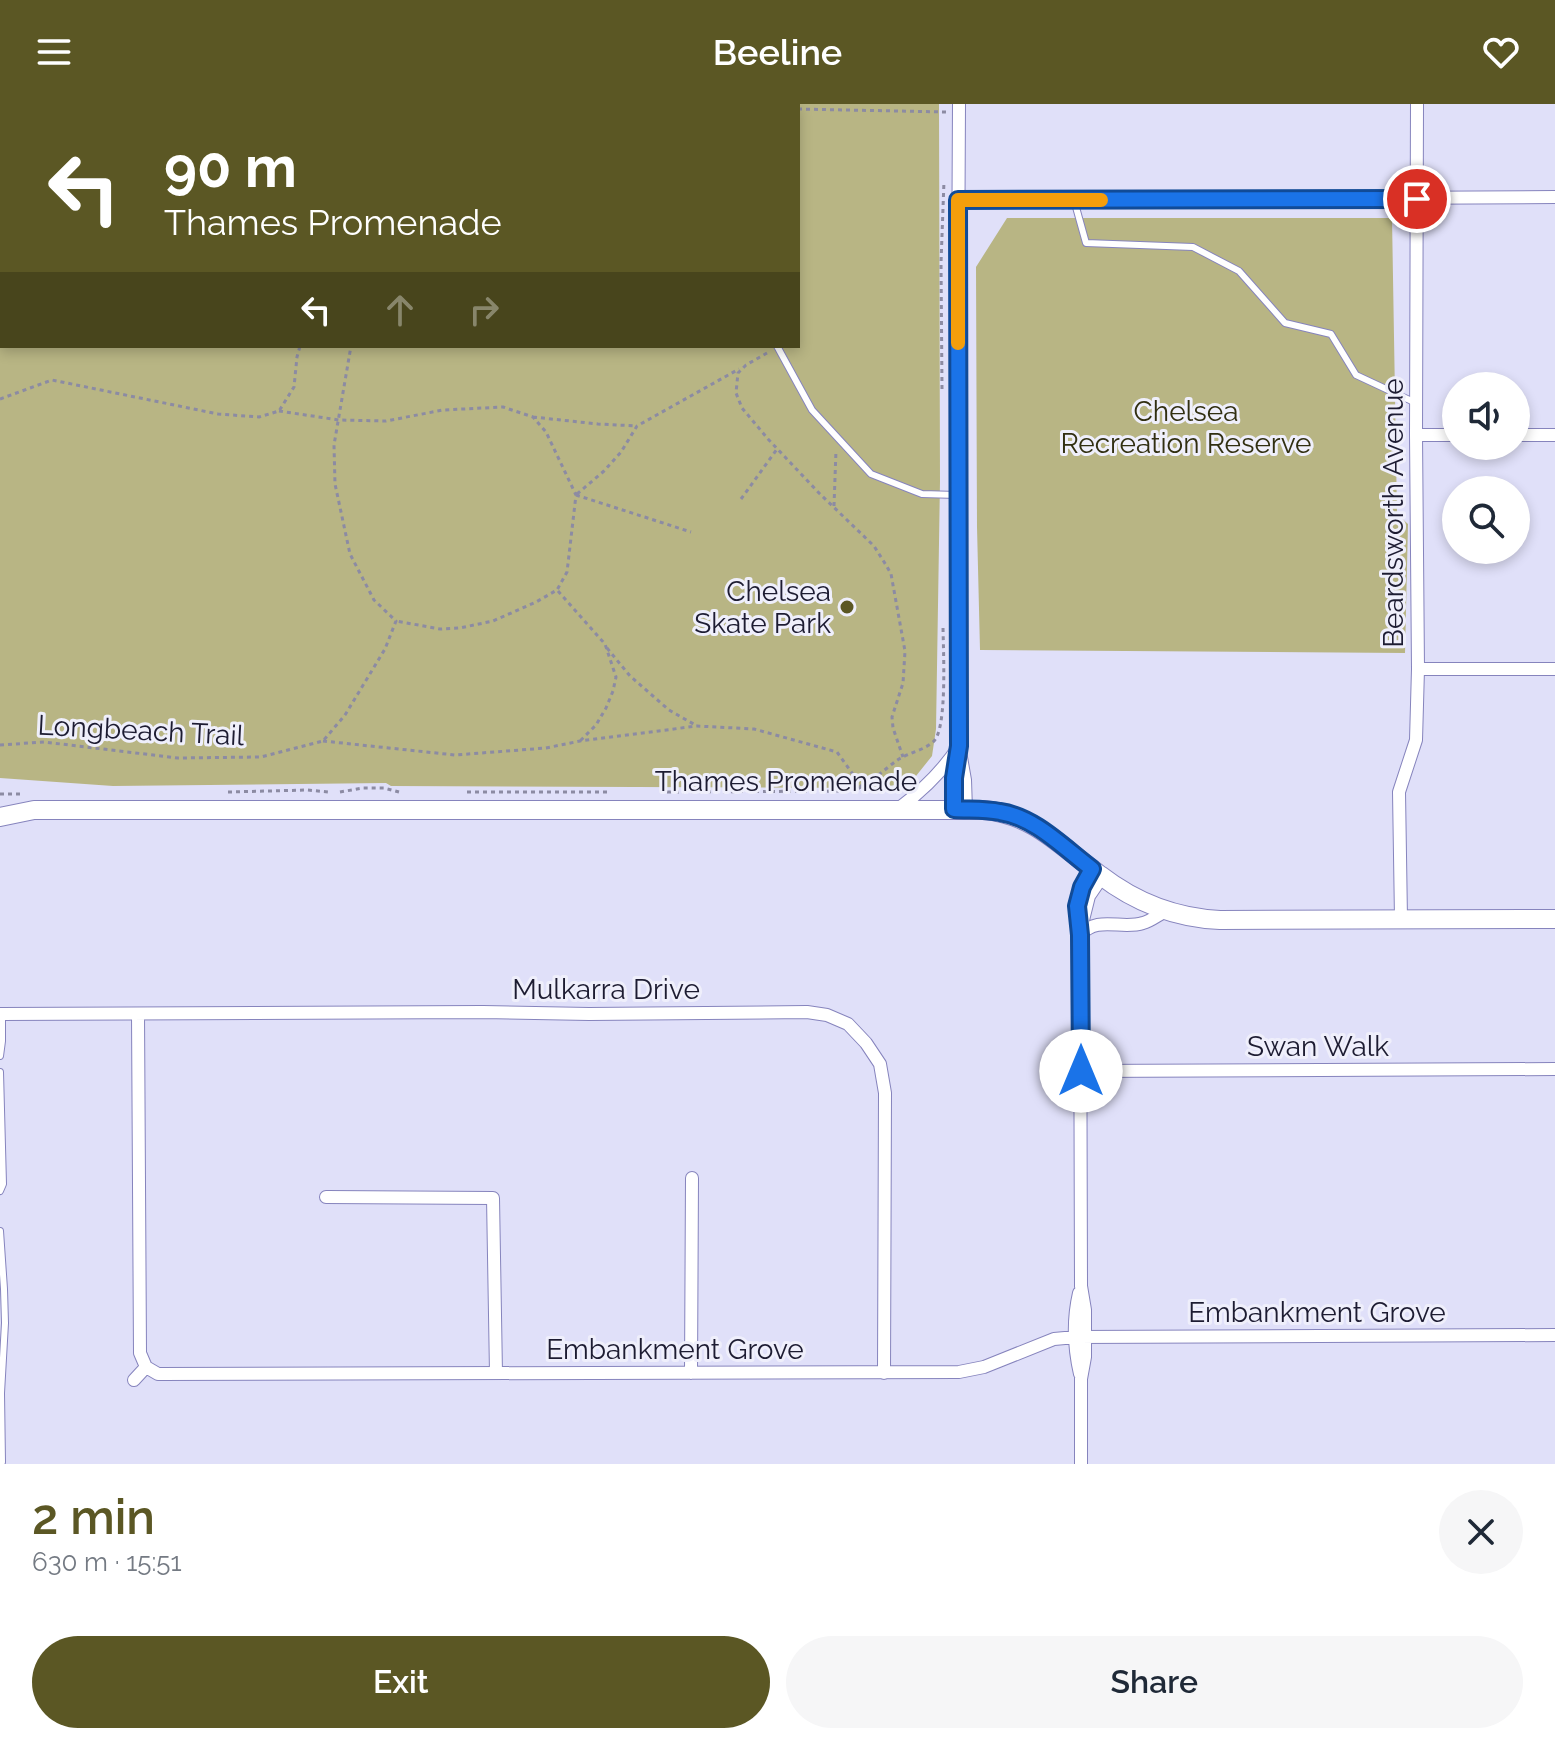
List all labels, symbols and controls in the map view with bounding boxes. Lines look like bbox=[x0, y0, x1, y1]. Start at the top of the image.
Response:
icon: menu bbox=[32, 30, 76, 74]
icon: heart bbox=[1479, 30, 1523, 74]
text: Beeline bbox=[713, 31, 842, 73]
text: 90 m bbox=[164, 134, 297, 200]
icon: left bbox=[32, 136, 136, 240]
pin bbox=[1383, 165, 1451, 233]
icon: arrive bbox=[1395, 177, 1439, 221]
text: Thames Promenade bbox=[164, 201, 502, 243]
icon: left bbox=[294, 288, 338, 332]
icon: ahead bbox=[378, 288, 422, 332]
icon: right bbox=[462, 288, 506, 332]
map controls bbox=[1442, 372, 1530, 564]
button: sound bbox=[1442, 372, 1530, 460]
street label: Beardsworth Avenue bbox=[1377, 378, 1410, 648]
park label: Chelsea Recreation Reserve bbox=[1060, 395, 1312, 460]
button: search bbox=[1442, 476, 1530, 564]
place label: Chelsea Skate Park bbox=[694, 575, 831, 640]
marker: Chelsea Skate Park bbox=[838, 598, 856, 616]
street label: Longbeach Trail bbox=[37, 709, 245, 752]
street label: Thames Promenade bbox=[655, 765, 917, 798]
street label: Mulkarra Drive bbox=[512, 973, 700, 1006]
position arrow bbox=[1039, 1029, 1123, 1113]
street label: Swan Walk bbox=[1247, 1030, 1389, 1063]
street label: Embankment Grove bbox=[1188, 1296, 1446, 1329]
street label: Embankment Grove bbox=[546, 1333, 804, 1366]
text: 2 min bbox=[32, 1489, 155, 1545]
button: close bbox=[1439, 1490, 1523, 1574]
text: 630 m · 15:51 bbox=[32, 1547, 182, 1577]
button: Exit bbox=[32, 1636, 770, 1728]
button: Share bbox=[786, 1636, 1523, 1728]

